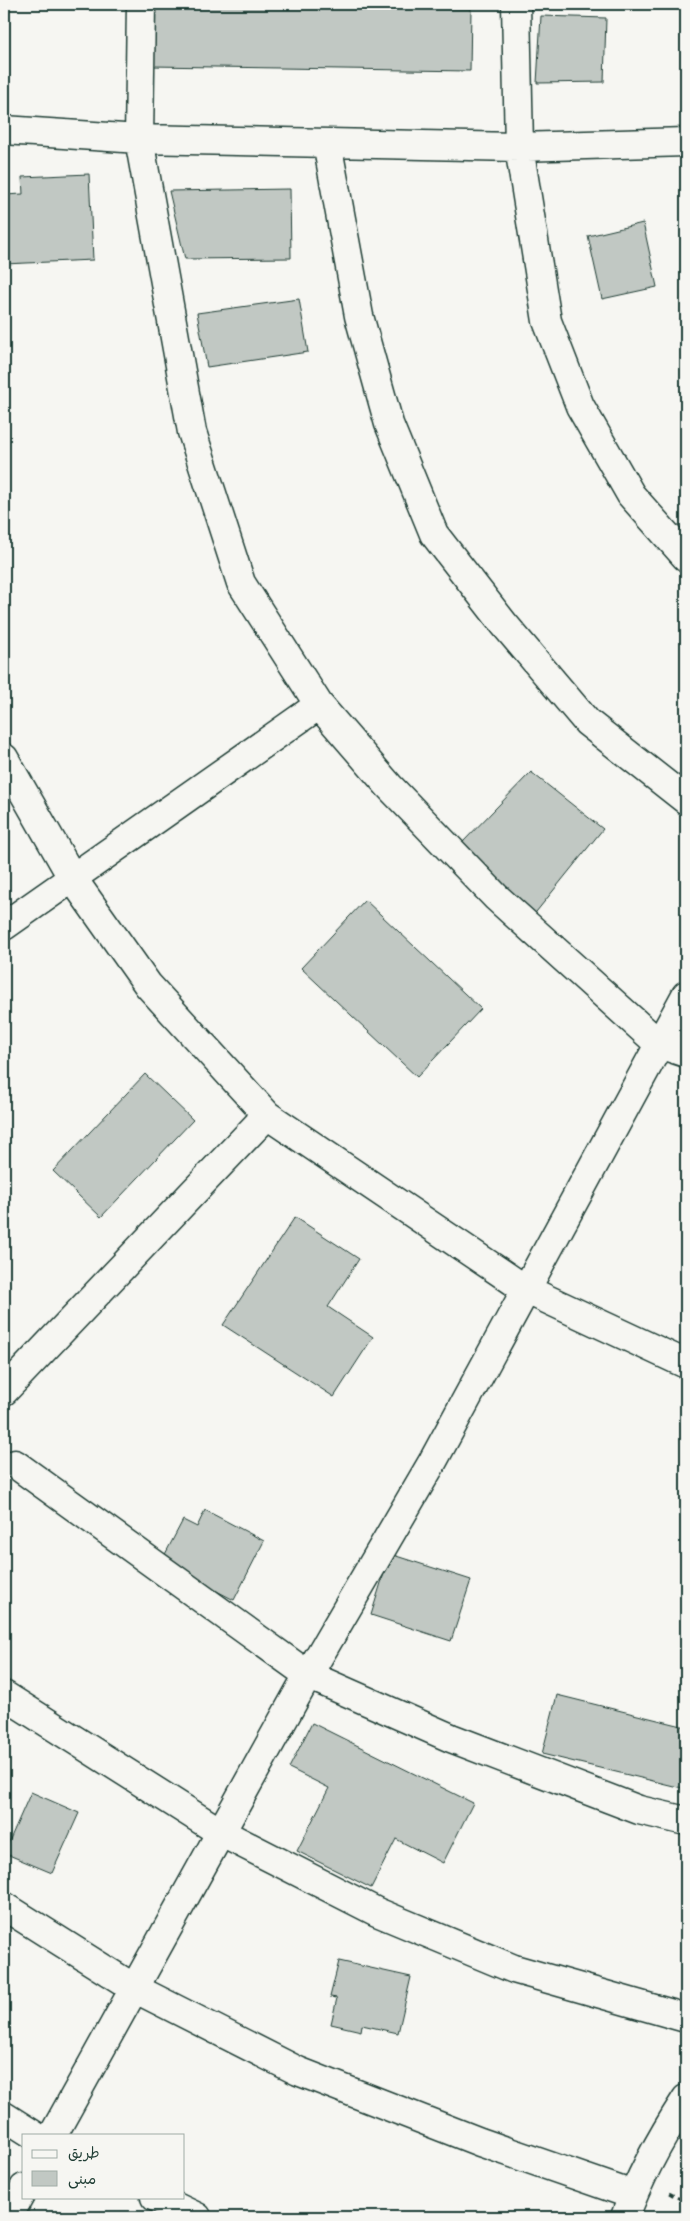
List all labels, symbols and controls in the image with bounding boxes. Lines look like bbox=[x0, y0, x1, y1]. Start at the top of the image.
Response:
legend bbox=[22, 2134, 185, 2198]
text: طريق bbox=[68, 2144, 100, 2162]
text: مبنى bbox=[68, 2170, 96, 2189]

